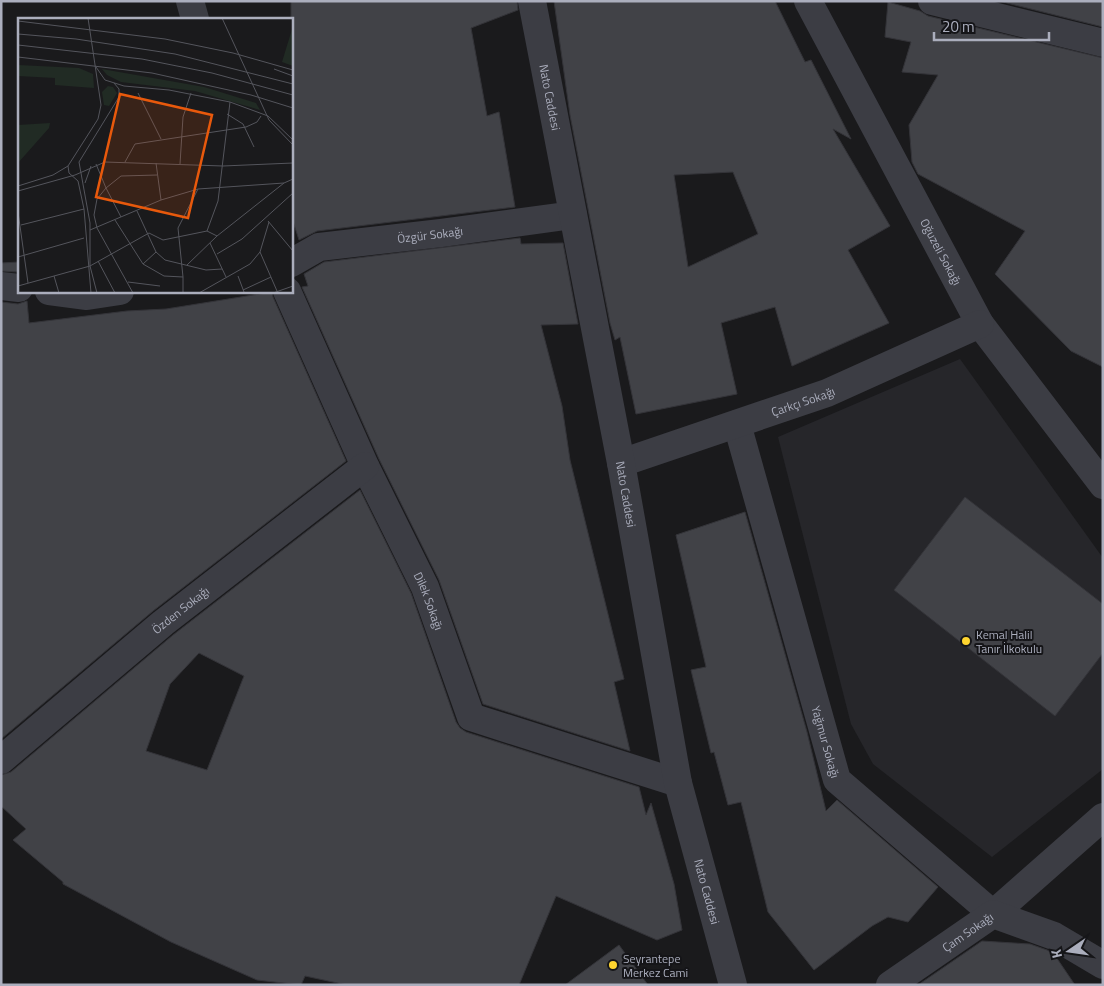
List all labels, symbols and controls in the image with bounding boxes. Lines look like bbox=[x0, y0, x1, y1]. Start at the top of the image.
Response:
scale bar bbox=[934, 10, 1049, 42]
text: 20 m bbox=[942, 15, 975, 38]
inset map bbox=[18, 18, 292, 292]
street label: Nato Caddesi bbox=[535, 63, 566, 132]
street label: Oğuzeli Sokağı bbox=[916, 215, 967, 289]
street label: Özgür Sokağı bbox=[396, 221, 464, 247]
street label: Çarkçı Sokağı bbox=[768, 381, 838, 421]
street label: Nato Caddesi bbox=[611, 459, 642, 529]
street label: Dilek Sokağı bbox=[409, 568, 449, 632]
street label: Özden Sokağı bbox=[147, 581, 213, 638]
place label: Kemal Halil Tanır İlkokulu bbox=[976, 625, 1042, 658]
marker: Kemal Halil Tanır İlkokulu bbox=[960, 635, 972, 647]
street label: Yağmur Sokağı bbox=[807, 703, 845, 780]
street label: Nato Caddesi bbox=[690, 857, 726, 926]
street label: Çam Sokağı bbox=[938, 907, 997, 956]
north arrow bbox=[1044, 926, 1094, 976]
text: K bbox=[1045, 947, 1067, 960]
place label: Seyrantepe Merkez Cami bbox=[623, 949, 688, 982]
marker: Seyrantepe Merkez Cami bbox=[607, 959, 619, 971]

